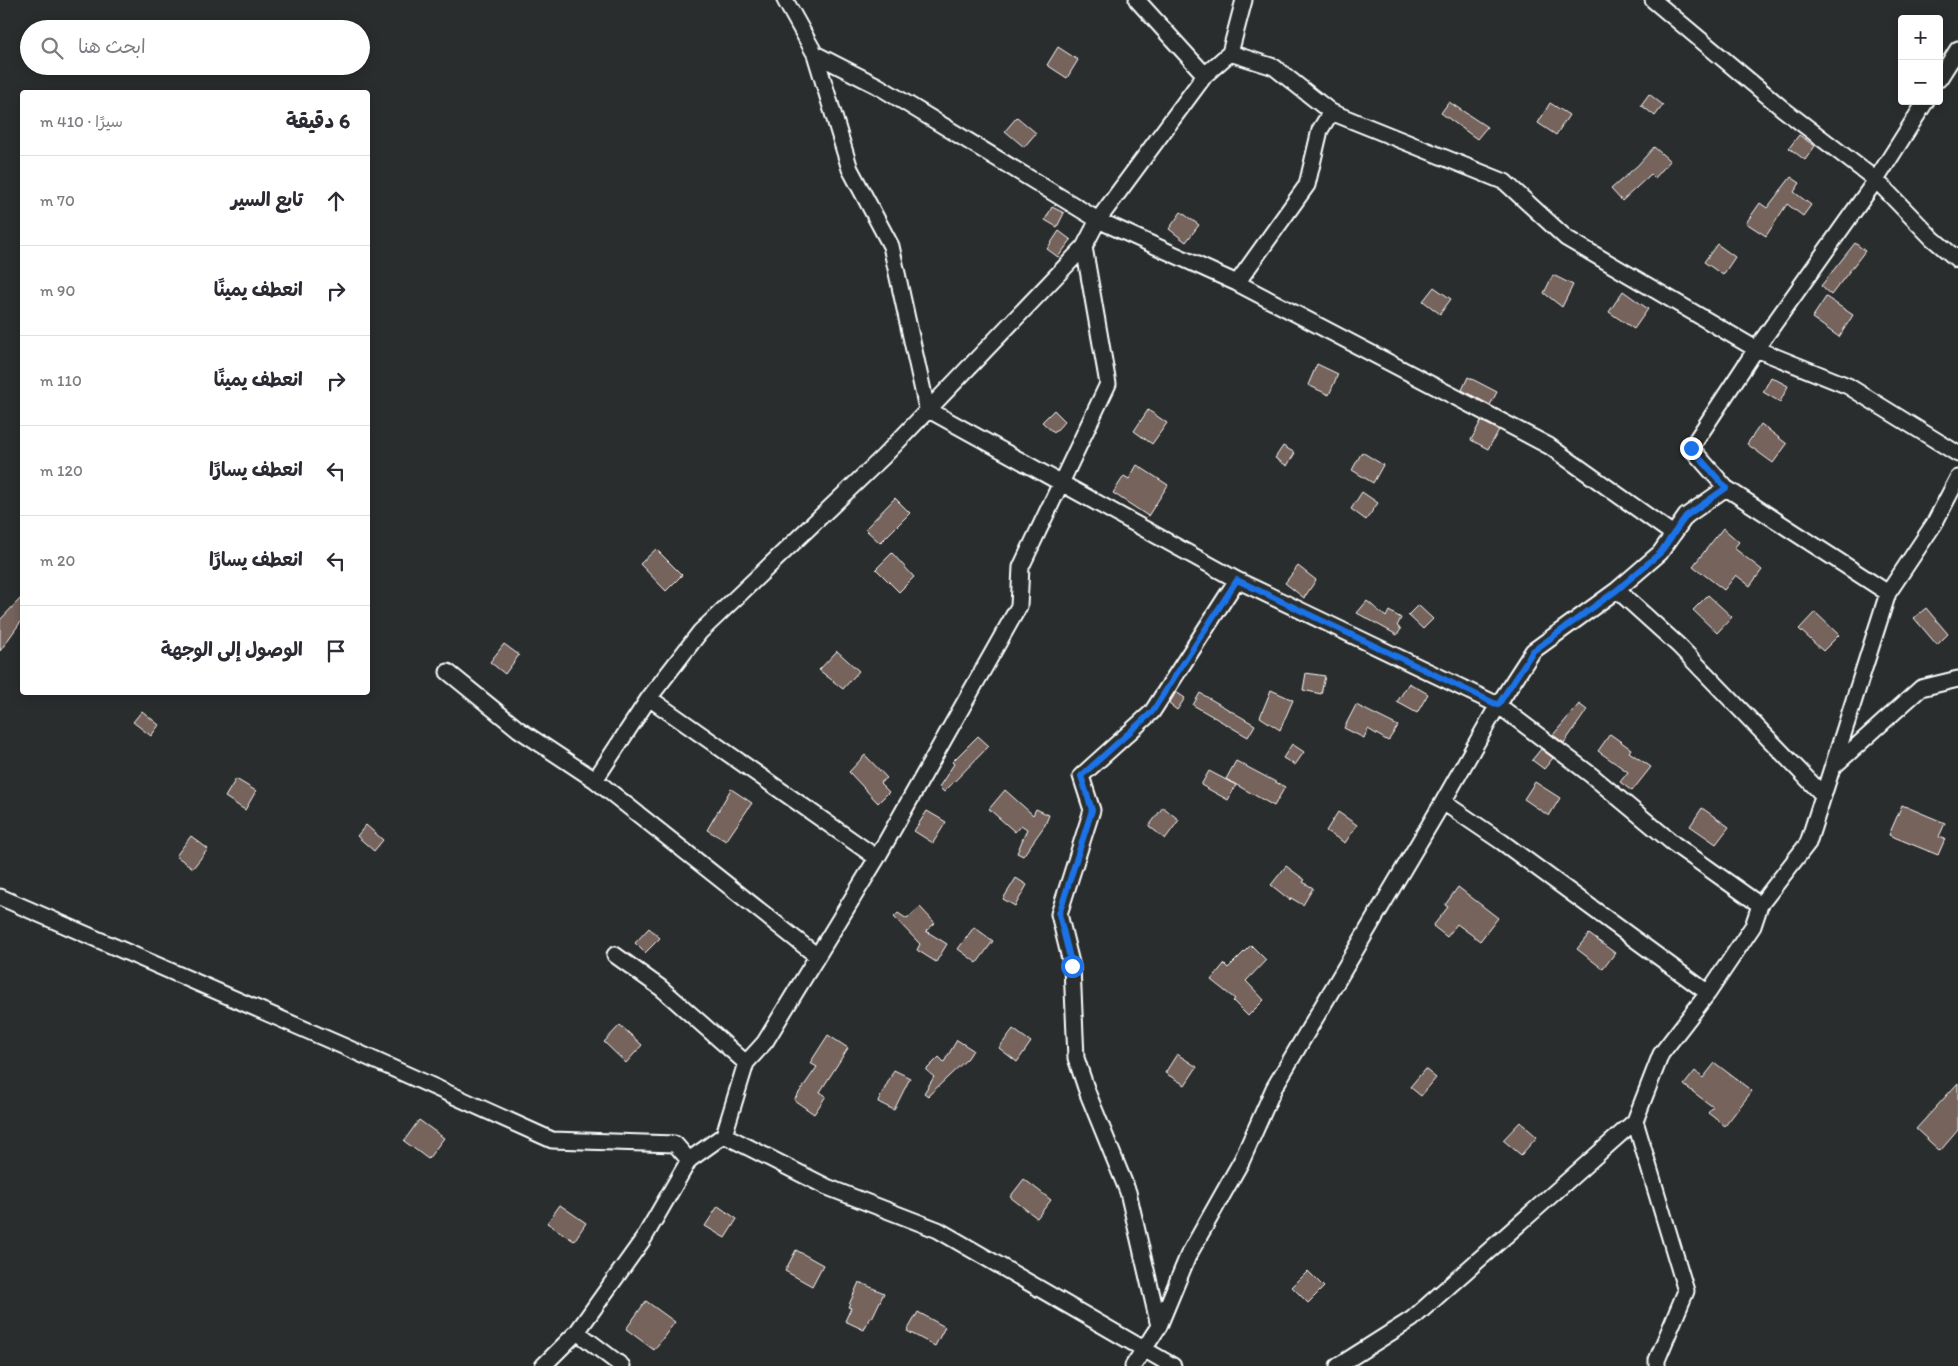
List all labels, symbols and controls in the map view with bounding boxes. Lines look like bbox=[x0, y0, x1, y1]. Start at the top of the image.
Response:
map controls bbox=[1898, 15, 1943, 105]
button: + bbox=[1898, 15, 1943, 60]
search box bbox=[20, 20, 370, 75]
icon: search bbox=[38, 34, 66, 62]
text: ابحث هنا bbox=[78, 35, 146, 58]
button: − bbox=[1898, 60, 1943, 105]
text: 6 دقيقة bbox=[286, 108, 350, 133]
text: سيرًا · 410 m bbox=[40, 112, 123, 131]
icon: ahead bbox=[322, 187, 350, 215]
text: تابع السير bbox=[231, 188, 303, 211]
text: 70 m bbox=[40, 191, 75, 210]
icon: right bbox=[322, 277, 350, 305]
text: انعطف يمينًا bbox=[214, 278, 303, 301]
text: 90 m bbox=[40, 281, 75, 300]
icon: right bbox=[322, 367, 350, 395]
text: انعطف يمينًا bbox=[214, 368, 303, 391]
text: 110 m bbox=[40, 371, 82, 390]
route end bbox=[1680, 437, 1703, 460]
icon: left bbox=[322, 457, 350, 485]
text: انعطف يسارًا bbox=[209, 458, 303, 481]
text: 120 m bbox=[40, 461, 83, 480]
icon: left bbox=[322, 547, 350, 575]
text: انعطف يسارًا bbox=[209, 548, 303, 571]
text: 20 m bbox=[40, 551, 75, 570]
icon: arrive bbox=[322, 637, 350, 665]
text: الوصول إلى الوجهة bbox=[161, 638, 303, 661]
route start bbox=[1061, 955, 1084, 978]

